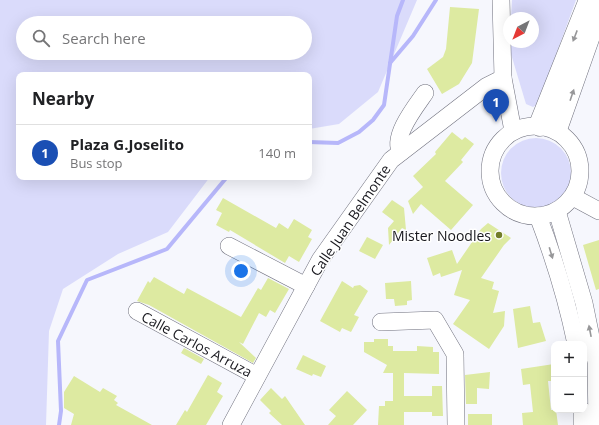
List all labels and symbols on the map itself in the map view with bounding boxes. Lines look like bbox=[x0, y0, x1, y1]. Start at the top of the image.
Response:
north arrow bbox=[503, 12, 539, 48]
one-way arrow bbox=[572, 31, 578, 43]
one-way arrow bbox=[569, 88, 575, 100]
pin: 1 bbox=[483, 89, 509, 122]
street label: Calle Juan Belmonte bbox=[306, 160, 395, 280]
place label: Mister Noodles bbox=[392, 226, 491, 245]
marker: Mister Noodles bbox=[494, 230, 504, 240]
one-way arrow bbox=[548, 247, 554, 259]
your location bbox=[231, 261, 251, 281]
street label: Calle Carlos Arruza bbox=[138, 307, 256, 381]
one-way arrow bbox=[586, 324, 592, 337]

